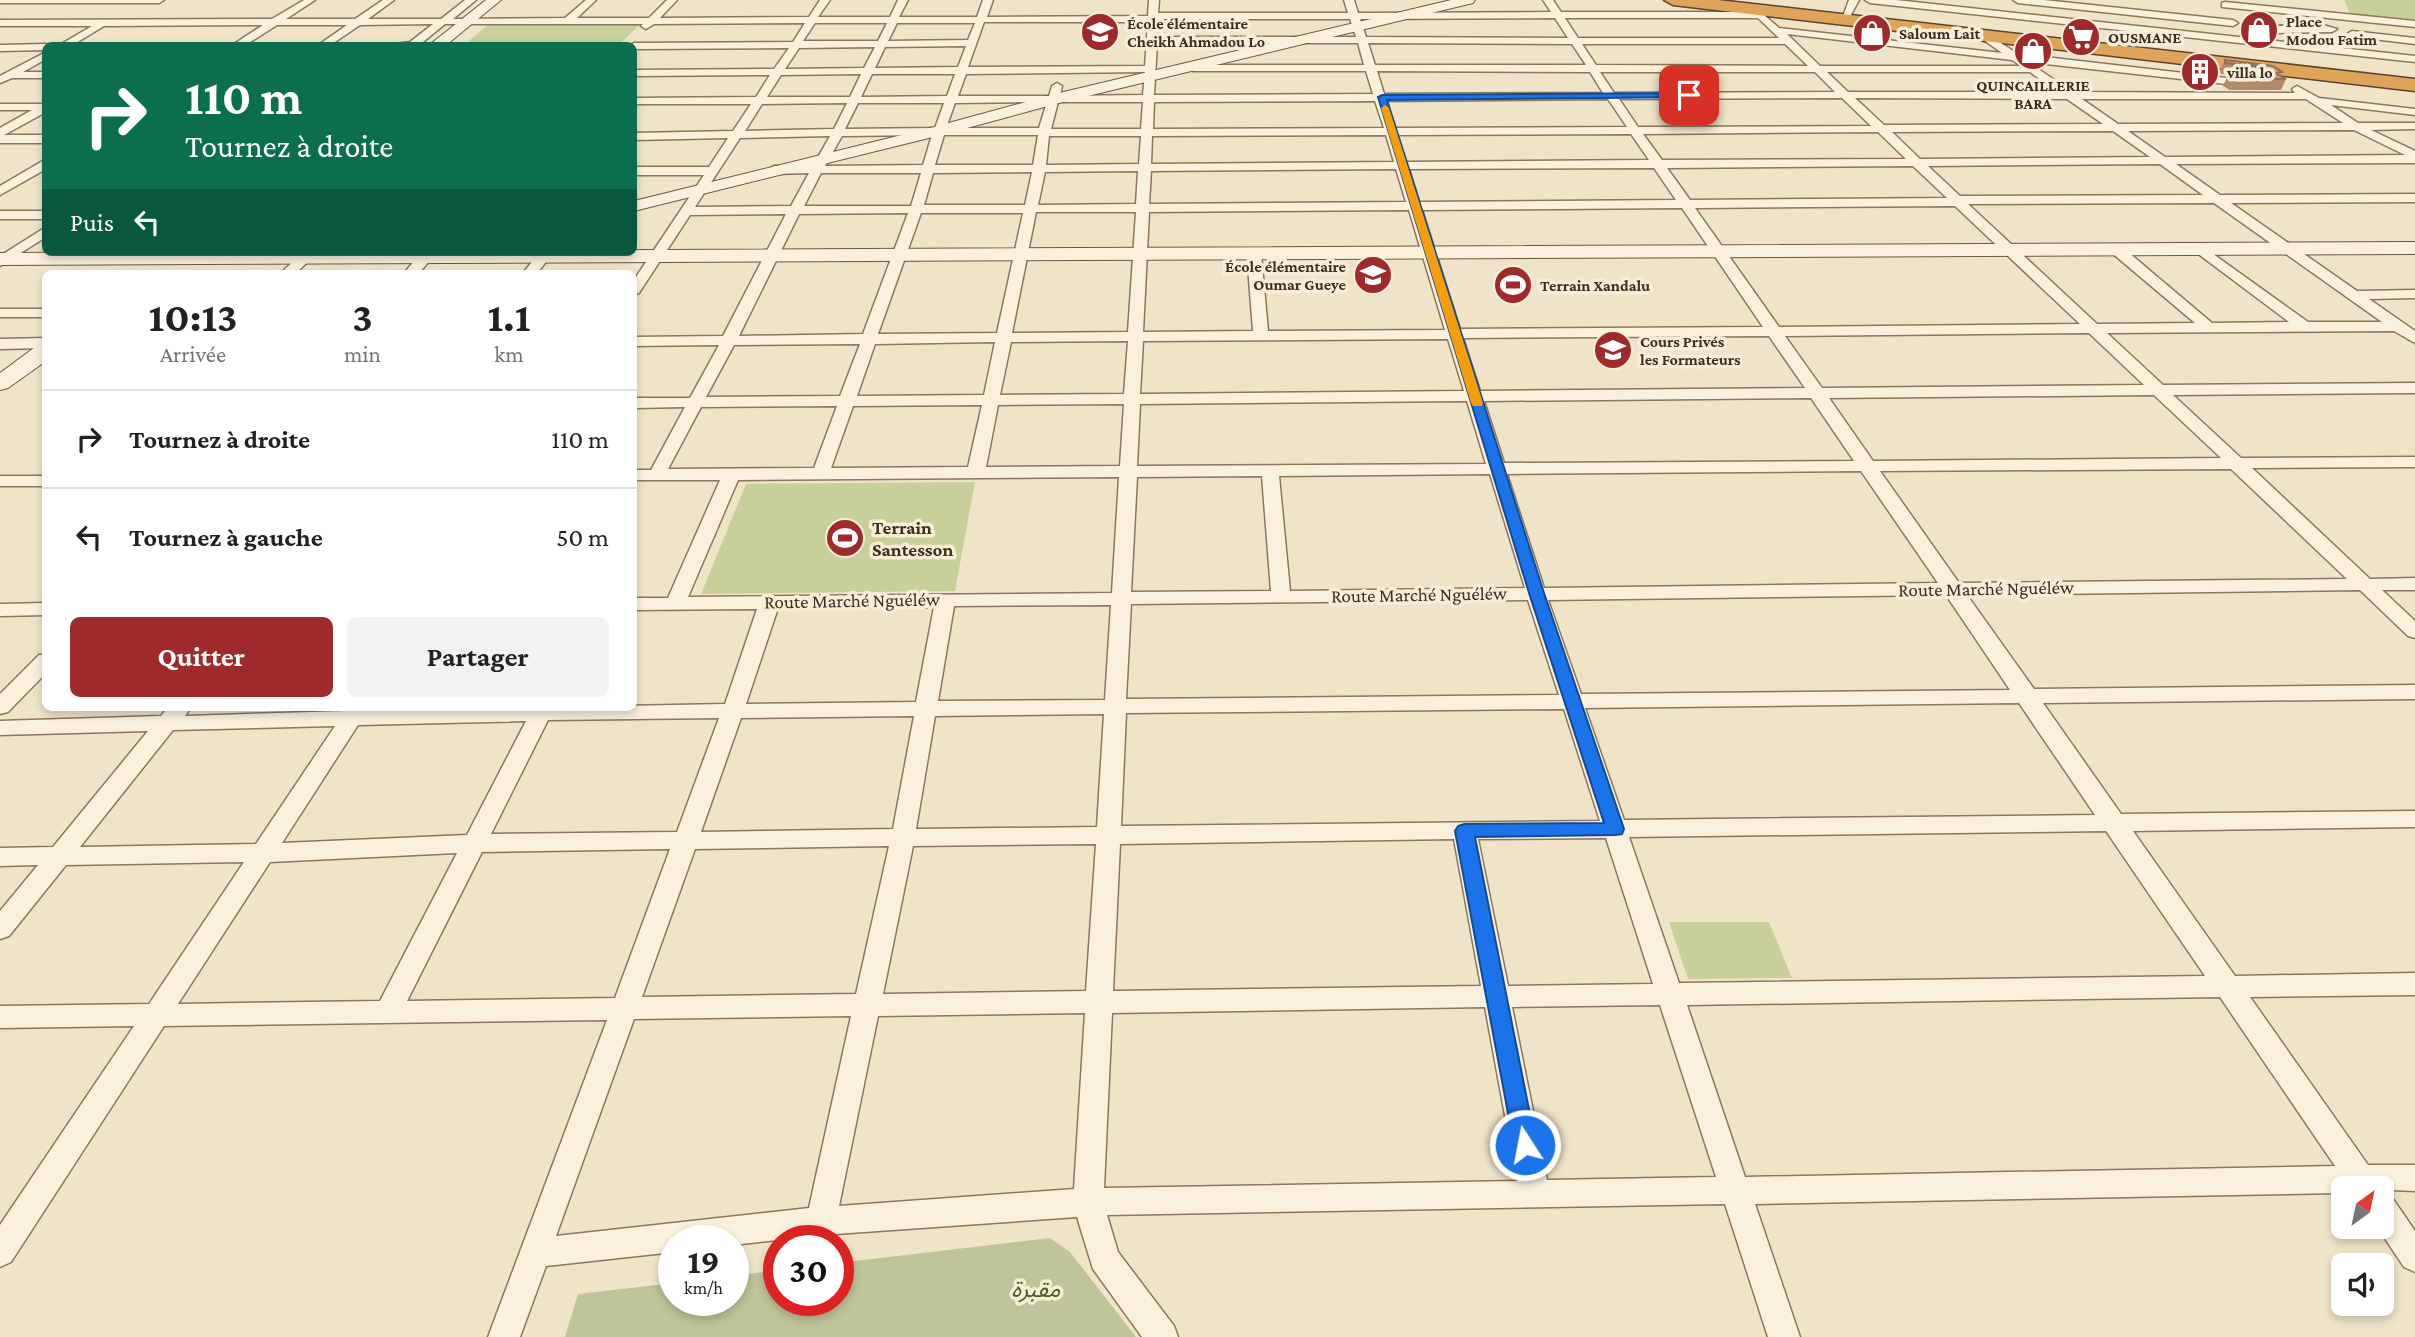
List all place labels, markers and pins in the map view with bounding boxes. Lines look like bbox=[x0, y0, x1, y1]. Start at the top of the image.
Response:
shop icon: Place Modou Fatim bbox=[2238, 9, 2280, 51]
school or university icon: École élémentaire Cheikh Ahmadou Lo bbox=[1079, 11, 1121, 53]
shop icon: Saloum Lait bbox=[1851, 12, 1893, 54]
place label: Place Modou Fatim bbox=[2286, 13, 2378, 48]
place label: École élémentaire Cheikh Ahmadou Lo bbox=[1127, 15, 1265, 50]
supermarket icon: OUSMANE bbox=[2060, 16, 2102, 58]
place label: Saloum Lait bbox=[1899, 25, 1981, 42]
place label: OUSMANE bbox=[2108, 29, 2181, 46]
shop icon: QUINCAILLERIE BARA bbox=[2012, 30, 2054, 72]
building icon: villa lo bbox=[2179, 51, 2221, 93]
place label: villa lo bbox=[2226, 64, 2273, 81]
pin bbox=[1659, 65, 1719, 125]
place label: QUINCAILLERIE BARA bbox=[1976, 77, 2090, 112]
school or university icon: École élémentaire Oumar Gueye bbox=[1352, 254, 1394, 296]
place label: École élémentaire Oumar Gueye bbox=[1225, 258, 1347, 293]
sports icon: Terrain Xandalu bbox=[1492, 264, 1534, 306]
place label: Terrain Xandalu bbox=[1540, 277, 1650, 294]
school or university icon: Cours Privés les Formateurs bbox=[1592, 329, 1634, 371]
place label: Cours Privés les Formateurs bbox=[1640, 333, 1741, 368]
sports icon: Terrain Santesson bbox=[824, 517, 866, 559]
place label: Terrain Santesson bbox=[872, 517, 953, 560]

